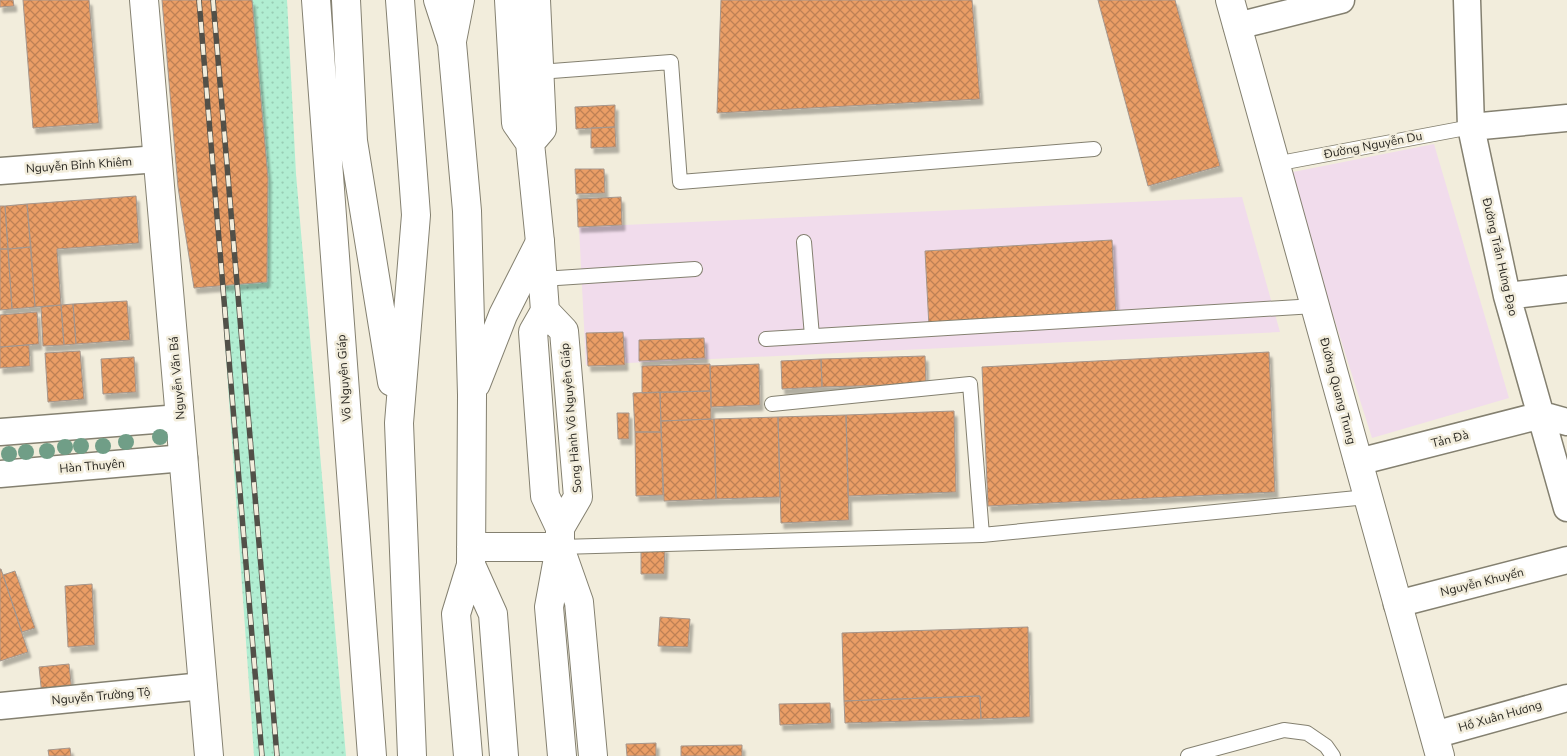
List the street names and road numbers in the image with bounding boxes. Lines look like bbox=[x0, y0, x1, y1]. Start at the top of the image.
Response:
street label: Đường Nguyễn Du bbox=[1321, 128, 1424, 163]
street label: Nguyễn Bỉnh Khiêm bbox=[25, 153, 133, 177]
street label: Đường Trần Hưng Đạo bbox=[1478, 195, 1521, 318]
street label: Võ Nguyên Giáp bbox=[333, 334, 355, 423]
street label: Đường Quang Trung bbox=[1316, 335, 1360, 446]
street label: Nguyễn Văn Bá bbox=[165, 336, 189, 420]
street label: Song Hành Võ Nguyên Giáp bbox=[556, 342, 586, 494]
street label: Tản Đà bbox=[1430, 427, 1470, 451]
street label: Hàn Thuyên bbox=[59, 455, 125, 477]
street label: Nguyễn Khuyến bbox=[1439, 564, 1525, 600]
street label: Nguyễn Trường Tộ bbox=[51, 684, 151, 708]
street label: Hồ Xuân Hương bbox=[1456, 696, 1544, 736]

